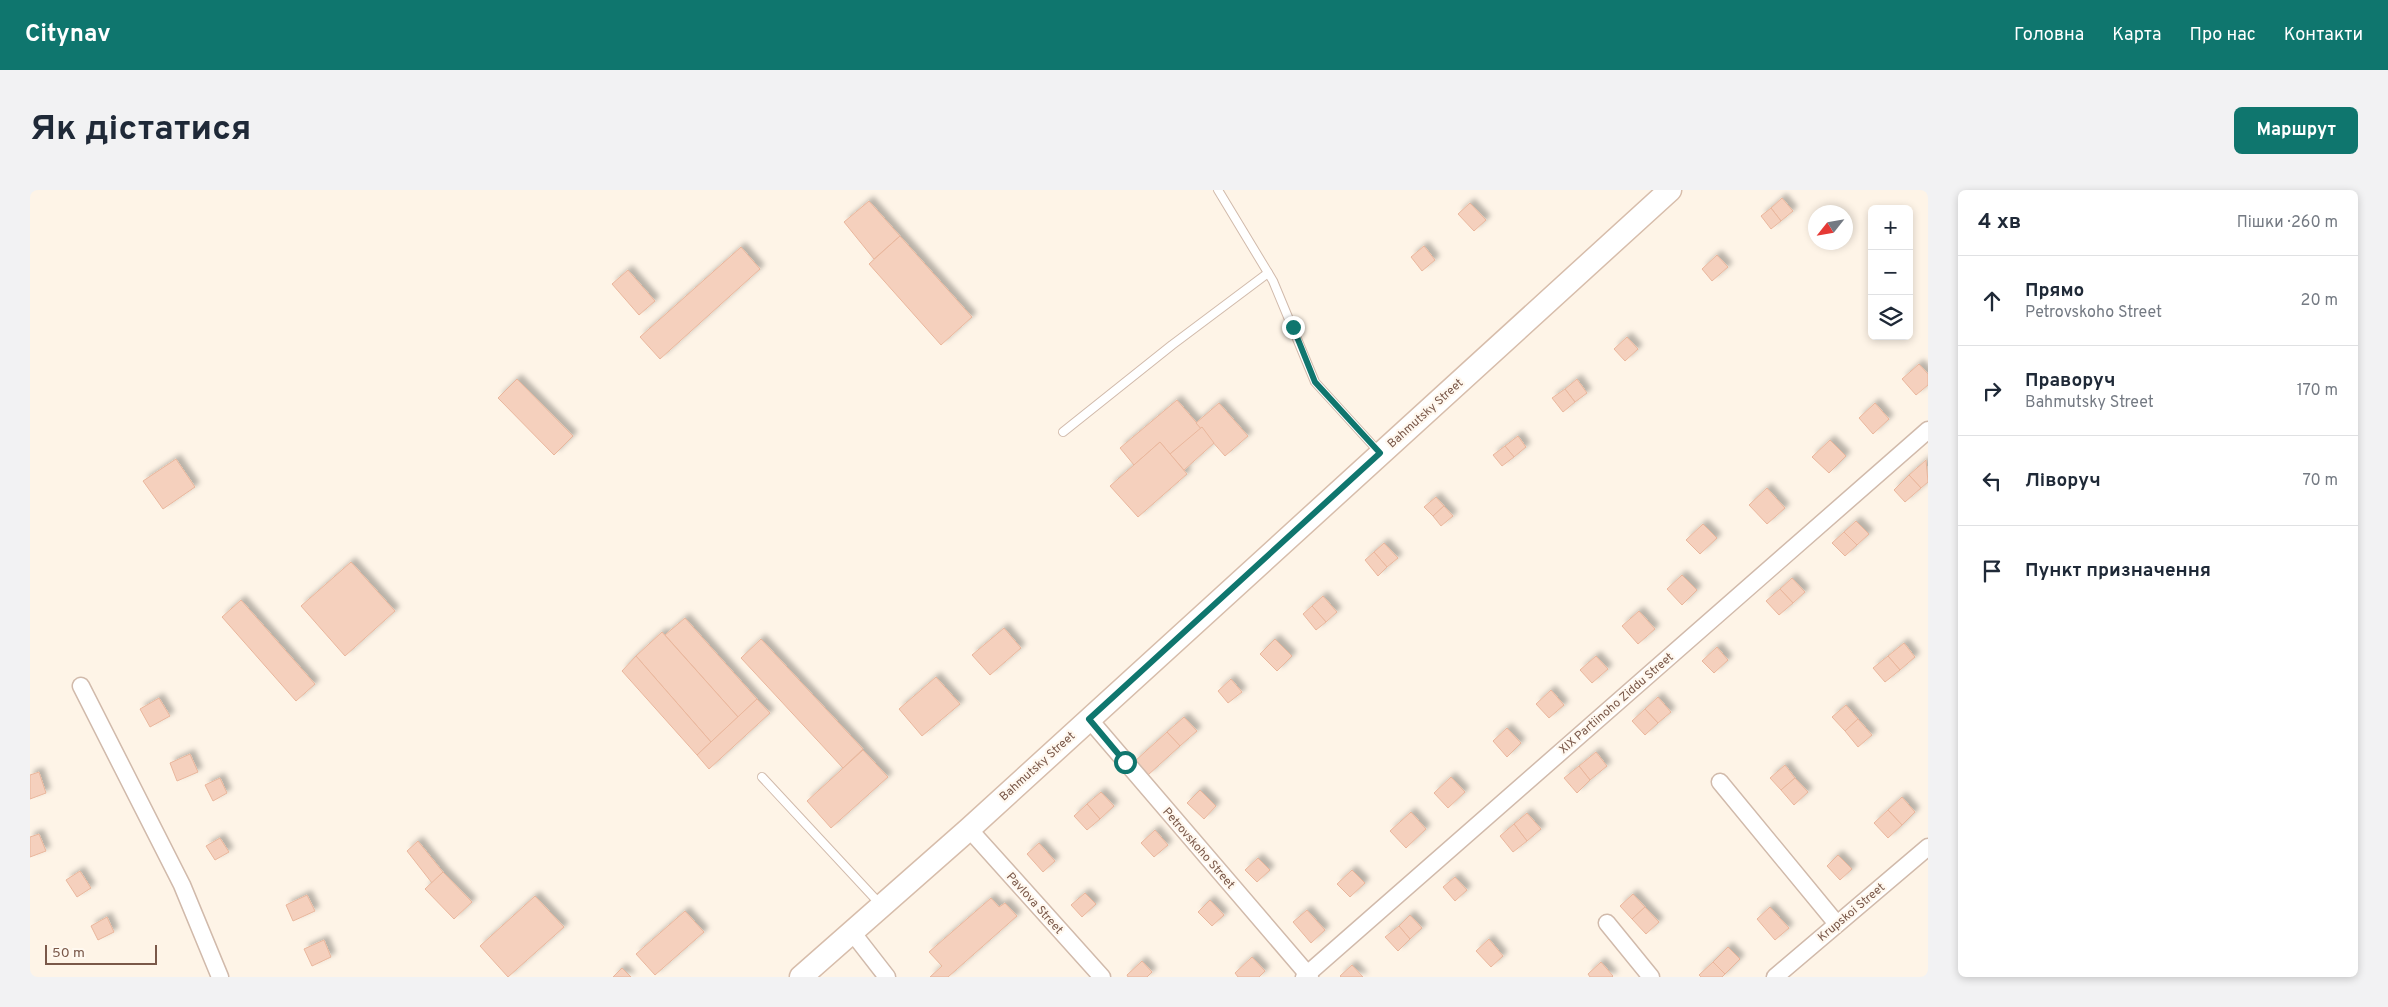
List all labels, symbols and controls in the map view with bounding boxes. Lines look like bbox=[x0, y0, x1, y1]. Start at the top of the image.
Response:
text: Citynav bbox=[25, 20, 111, 50]
text: Головна bbox=[2014, 24, 2084, 47]
text: Карта bbox=[2112, 24, 2162, 47]
text: Про нас bbox=[2190, 24, 2256, 47]
text: Контакти bbox=[2284, 24, 2363, 47]
button: Маршрут bbox=[2234, 107, 2358, 154]
text: Як дістатися bbox=[30, 108, 251, 152]
north arrow bbox=[1808, 205, 1853, 250]
map controls bbox=[1868, 205, 1913, 340]
button: + bbox=[1868, 205, 1913, 250]
text: 4 хв bbox=[1978, 209, 2021, 236]
text: Пішки · 260 m bbox=[2237, 213, 2338, 233]
button: − bbox=[1868, 250, 1913, 295]
text: Прямо bbox=[2025, 279, 2084, 303]
icon: ahead bbox=[1978, 287, 2006, 315]
text: 20 m bbox=[2301, 291, 2338, 311]
button: layers bbox=[1868, 295, 1913, 340]
text: Petrovskoho Street bbox=[2025, 303, 2162, 323]
route end bbox=[1282, 316, 1305, 339]
text: Праворуч bbox=[2025, 369, 2116, 393]
street label: Bahmutsky Street bbox=[1384, 375, 1467, 452]
icon: right bbox=[1978, 377, 2006, 405]
text: 170 m bbox=[2297, 381, 2338, 401]
text: Bahmutsky Street bbox=[2025, 393, 2154, 413]
icon: left bbox=[1978, 467, 2006, 495]
text: Ліворуч bbox=[2025, 469, 2101, 493]
text: 70 m bbox=[2303, 471, 2338, 491]
icon: arrive bbox=[1978, 557, 2006, 585]
text: Пункт призначення bbox=[2025, 559, 2211, 583]
street label: XIX Partiinoho Ziddu Street bbox=[1556, 650, 1677, 758]
street label: Bahmutsky Street bbox=[996, 728, 1079, 805]
route start bbox=[1114, 751, 1137, 774]
street label: Petrovskoho Street bbox=[1159, 805, 1238, 893]
street label: Pavlova Street bbox=[1002, 869, 1066, 938]
street label: Krupskoi Street bbox=[1815, 880, 1889, 946]
scale bar bbox=[45, 942, 158, 965]
text: 50 m bbox=[52, 945, 85, 962]

